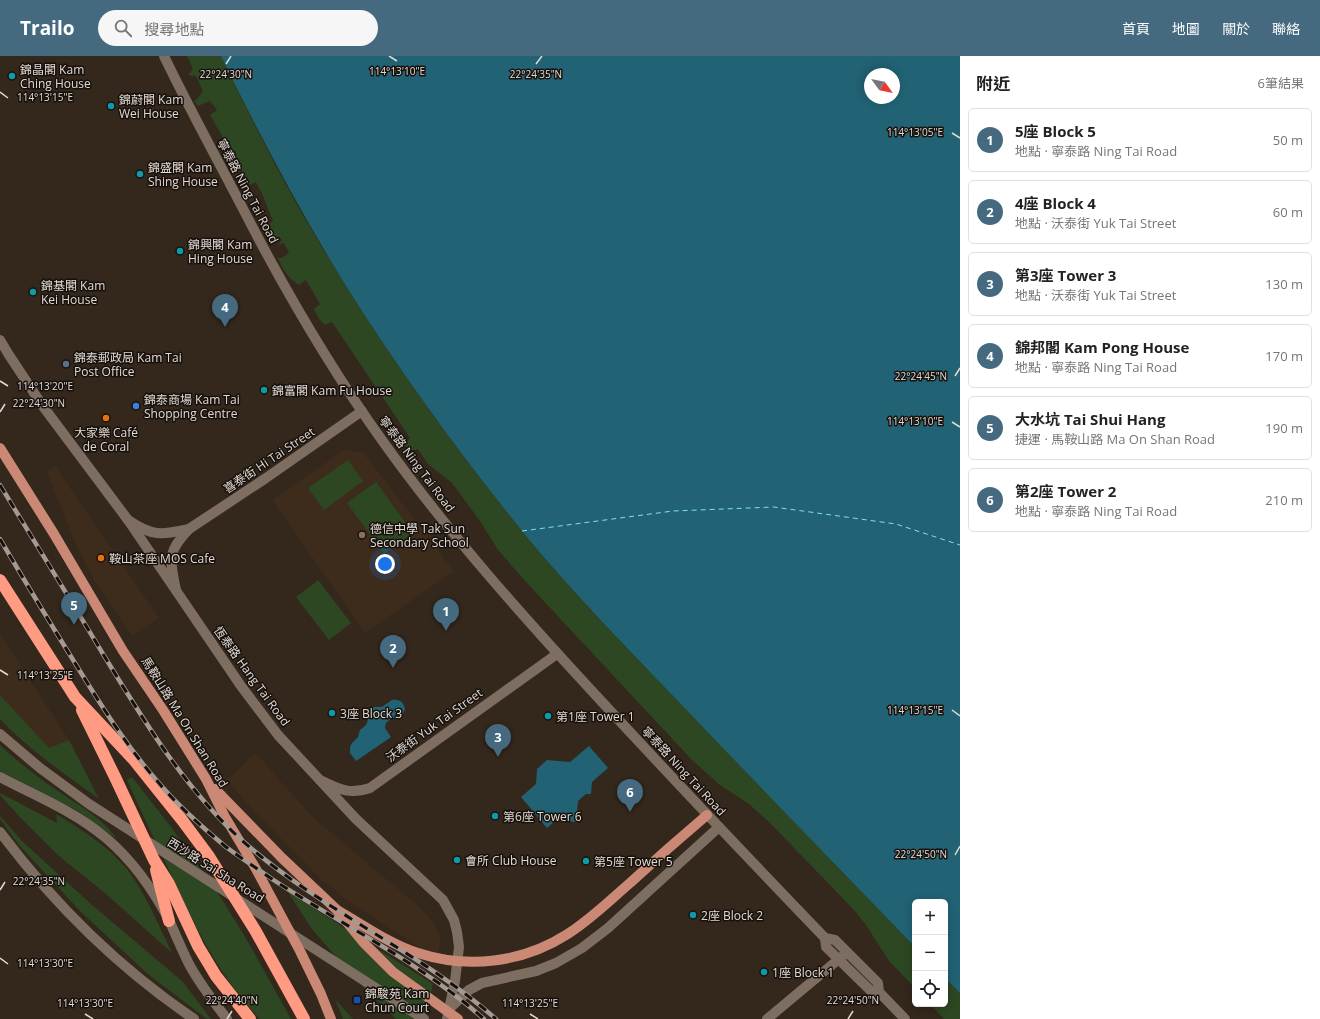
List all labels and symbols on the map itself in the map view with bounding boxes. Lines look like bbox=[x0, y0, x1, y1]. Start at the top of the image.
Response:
place label: 錦晶閣 Kam Ching House bbox=[20, 61, 91, 92]
text: 114°13'10"E bbox=[369, 64, 425, 78]
text: 22°24'30"N bbox=[200, 67, 252, 81]
text: 22°24'35"N bbox=[510, 67, 562, 81]
north arrow bbox=[864, 68, 900, 104]
marker: 錦晶閣 Kam Ching House bbox=[7, 71, 17, 81]
text: 114°13'15"E bbox=[17, 90, 73, 104]
place label: 錦蔚閣 Kam Wei House bbox=[119, 91, 183, 122]
marker: 錦蔚閣 Kam Wei House bbox=[106, 101, 116, 111]
text: 114°13'05"E bbox=[887, 125, 943, 139]
street label: 寧泰路 Ning Tai Road bbox=[213, 136, 283, 246]
place label: 錦盛閣 Kam Shing House bbox=[148, 159, 218, 190]
marker: 錦盛閣 Kam Shing House bbox=[135, 169, 145, 179]
place label: 錦興閣 Kam Hing House bbox=[188, 236, 253, 267]
marker: 錦興閣 Kam Hing House bbox=[175, 246, 185, 256]
place label: 錦基閣 Kam Kei House bbox=[41, 277, 105, 308]
marker: 錦基閣 Kam Kei House bbox=[28, 287, 38, 297]
pin: 4 bbox=[212, 294, 238, 327]
place label: 錦泰郵政局 Kam Tai Post Office bbox=[74, 349, 182, 380]
marker: 錦泰郵政局 Kam Tai Post Office bbox=[61, 359, 71, 369]
text: 22°24'45"N bbox=[895, 369, 947, 383]
text: 114°13'20"E bbox=[17, 379, 73, 393]
place label: 錦富閣 Kam Fu House bbox=[272, 382, 392, 399]
marker: 錦富閣 Kam Fu House bbox=[259, 385, 269, 395]
place label: 錦泰商場 Kam Tai Shopping Centre bbox=[144, 391, 240, 422]
text: 22°24'30"N bbox=[13, 396, 65, 410]
marker: 錦泰商場 Kam Tai Shopping Centre bbox=[131, 401, 141, 411]
street label: 寧泰路 Ning Tai Road bbox=[375, 412, 459, 516]
marker: 大家樂 Café de Coral bbox=[101, 413, 111, 423]
text: 114°13'10"E bbox=[887, 414, 943, 428]
street label: 喜泰街 Hi Tai Street bbox=[220, 423, 318, 497]
place label: 大家樂 Café de Coral bbox=[74, 424, 138, 455]
place label: 德信中學 Tak Sun Secondary School bbox=[370, 520, 469, 551]
marker: 德信中學 Tak Sun Secondary School bbox=[357, 530, 367, 540]
place label: 鞍山茶座 MOS Cafe bbox=[109, 550, 215, 567]
marker: 鞍山茶座 MOS Cafe bbox=[96, 553, 106, 563]
your location bbox=[375, 554, 395, 574]
pin: 5 bbox=[61, 592, 87, 625]
pin: 1 bbox=[433, 598, 459, 631]
street label: 恆泰路 Hang Tai Road bbox=[210, 623, 294, 729]
pin: 2 bbox=[380, 635, 406, 668]
street label: 馬鞍山路 Ma On Shan Road bbox=[138, 653, 232, 791]
text: 114°13'25"E bbox=[17, 668, 73, 682]
street label: 沃泰街 Yuk Tai Street bbox=[382, 684, 486, 766]
text: 114°13'15"E bbox=[887, 703, 943, 717]
place label: 3座 Block 3 bbox=[340, 705, 402, 722]
marker: 3座 Block 3 bbox=[327, 708, 337, 718]
place label: 第1座 Tower 1 bbox=[556, 708, 635, 725]
marker: 第1座 Tower 1 bbox=[543, 711, 553, 721]
street label: 寧泰路 Ning Tai Road bbox=[638, 723, 730, 819]
pin: 3 bbox=[485, 724, 511, 757]
pin: 6 bbox=[617, 779, 643, 812]
place label: 第6座 Tower 6 bbox=[503, 808, 582, 825]
marker: 第6座 Tower 6 bbox=[490, 811, 500, 821]
street label: 西沙路 Sai Sha Road bbox=[164, 833, 268, 907]
text: 22°24'50"N bbox=[895, 847, 947, 861]
place label: 會所 Club House bbox=[465, 852, 557, 869]
place label: 第5座 Tower 5 bbox=[594, 853, 673, 870]
marker: 會所 Club House bbox=[452, 855, 462, 865]
marker: 第5座 Tower 5 bbox=[581, 856, 591, 866]
text: 22°24'35"N bbox=[13, 874, 65, 888]
place label: 2座 Block 2 bbox=[701, 907, 763, 924]
marker: 2座 Block 2 bbox=[688, 910, 698, 920]
text: 114°13'30"E bbox=[17, 956, 73, 970]
place label: 1座 Block 1 bbox=[772, 964, 834, 981]
marker: 1座 Block 1 bbox=[759, 967, 769, 977]
place label: 錦駿苑 Kam Chun Court bbox=[365, 985, 429, 1016]
text: 22°24'40"N bbox=[206, 993, 258, 1007]
text: 22°24'50"N bbox=[827, 993, 879, 1007]
marker: 錦駿苑 Kam Chun Court bbox=[352, 995, 362, 1005]
text: 114°13'30"E bbox=[57, 996, 113, 1010]
text: 114°13'25"E bbox=[502, 996, 558, 1010]

